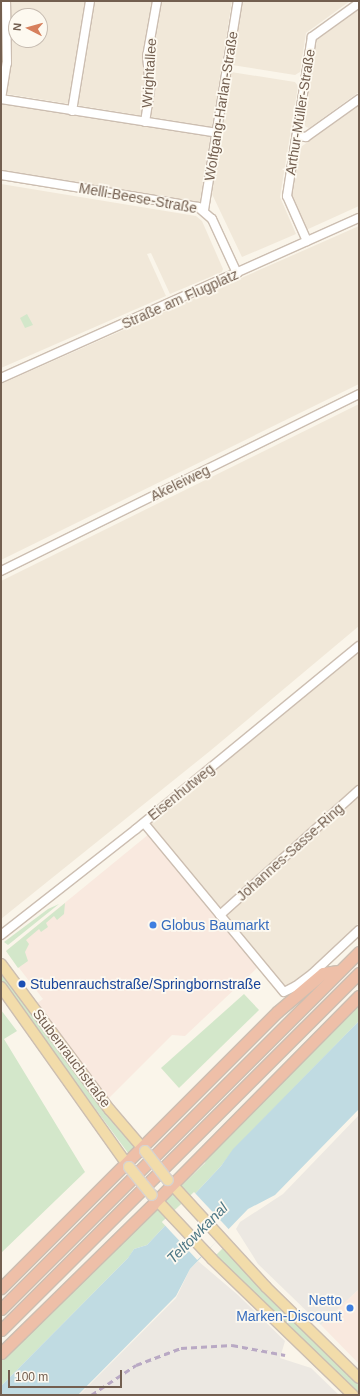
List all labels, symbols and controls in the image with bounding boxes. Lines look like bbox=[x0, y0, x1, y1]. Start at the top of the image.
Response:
north arrow bbox=[8, 8, 48, 48]
text: N bbox=[11, 22, 23, 31]
street label: Wolfgang-Harlan-Straße bbox=[201, 30, 241, 182]
street label: Wrightallee bbox=[138, 38, 160, 108]
street label: Arthur-Müller-Straße bbox=[282, 48, 318, 176]
street label: Melli-Beese-Straße bbox=[78, 179, 198, 217]
street label: Straße am Flugplatz bbox=[119, 266, 241, 332]
street label: Akeleiweg bbox=[148, 461, 212, 505]
street label: Eisenhutweg bbox=[145, 760, 217, 824]
street label: Johannes-Sasse-Ring bbox=[233, 800, 347, 904]
place label: Globus Baumarkt bbox=[161, 917, 269, 933]
marker: Globus Baumarkt bbox=[148, 920, 158, 930]
place label: Stubenrauchstraße/Springbornstraße bbox=[30, 976, 261, 992]
marker: Stubenrauchstraße/Springbornstraße bbox=[17, 979, 27, 989]
street label: Stubenrauchstraße bbox=[29, 1005, 115, 1111]
water label: Teltowkanal bbox=[163, 1199, 231, 1267]
place label: Netto Marken-Discount bbox=[236, 1292, 342, 1324]
marker: Netto Marken-Discount bbox=[345, 1303, 355, 1313]
scale bar bbox=[10, 1362, 124, 1388]
text: 100 m bbox=[15, 1370, 48, 1384]

